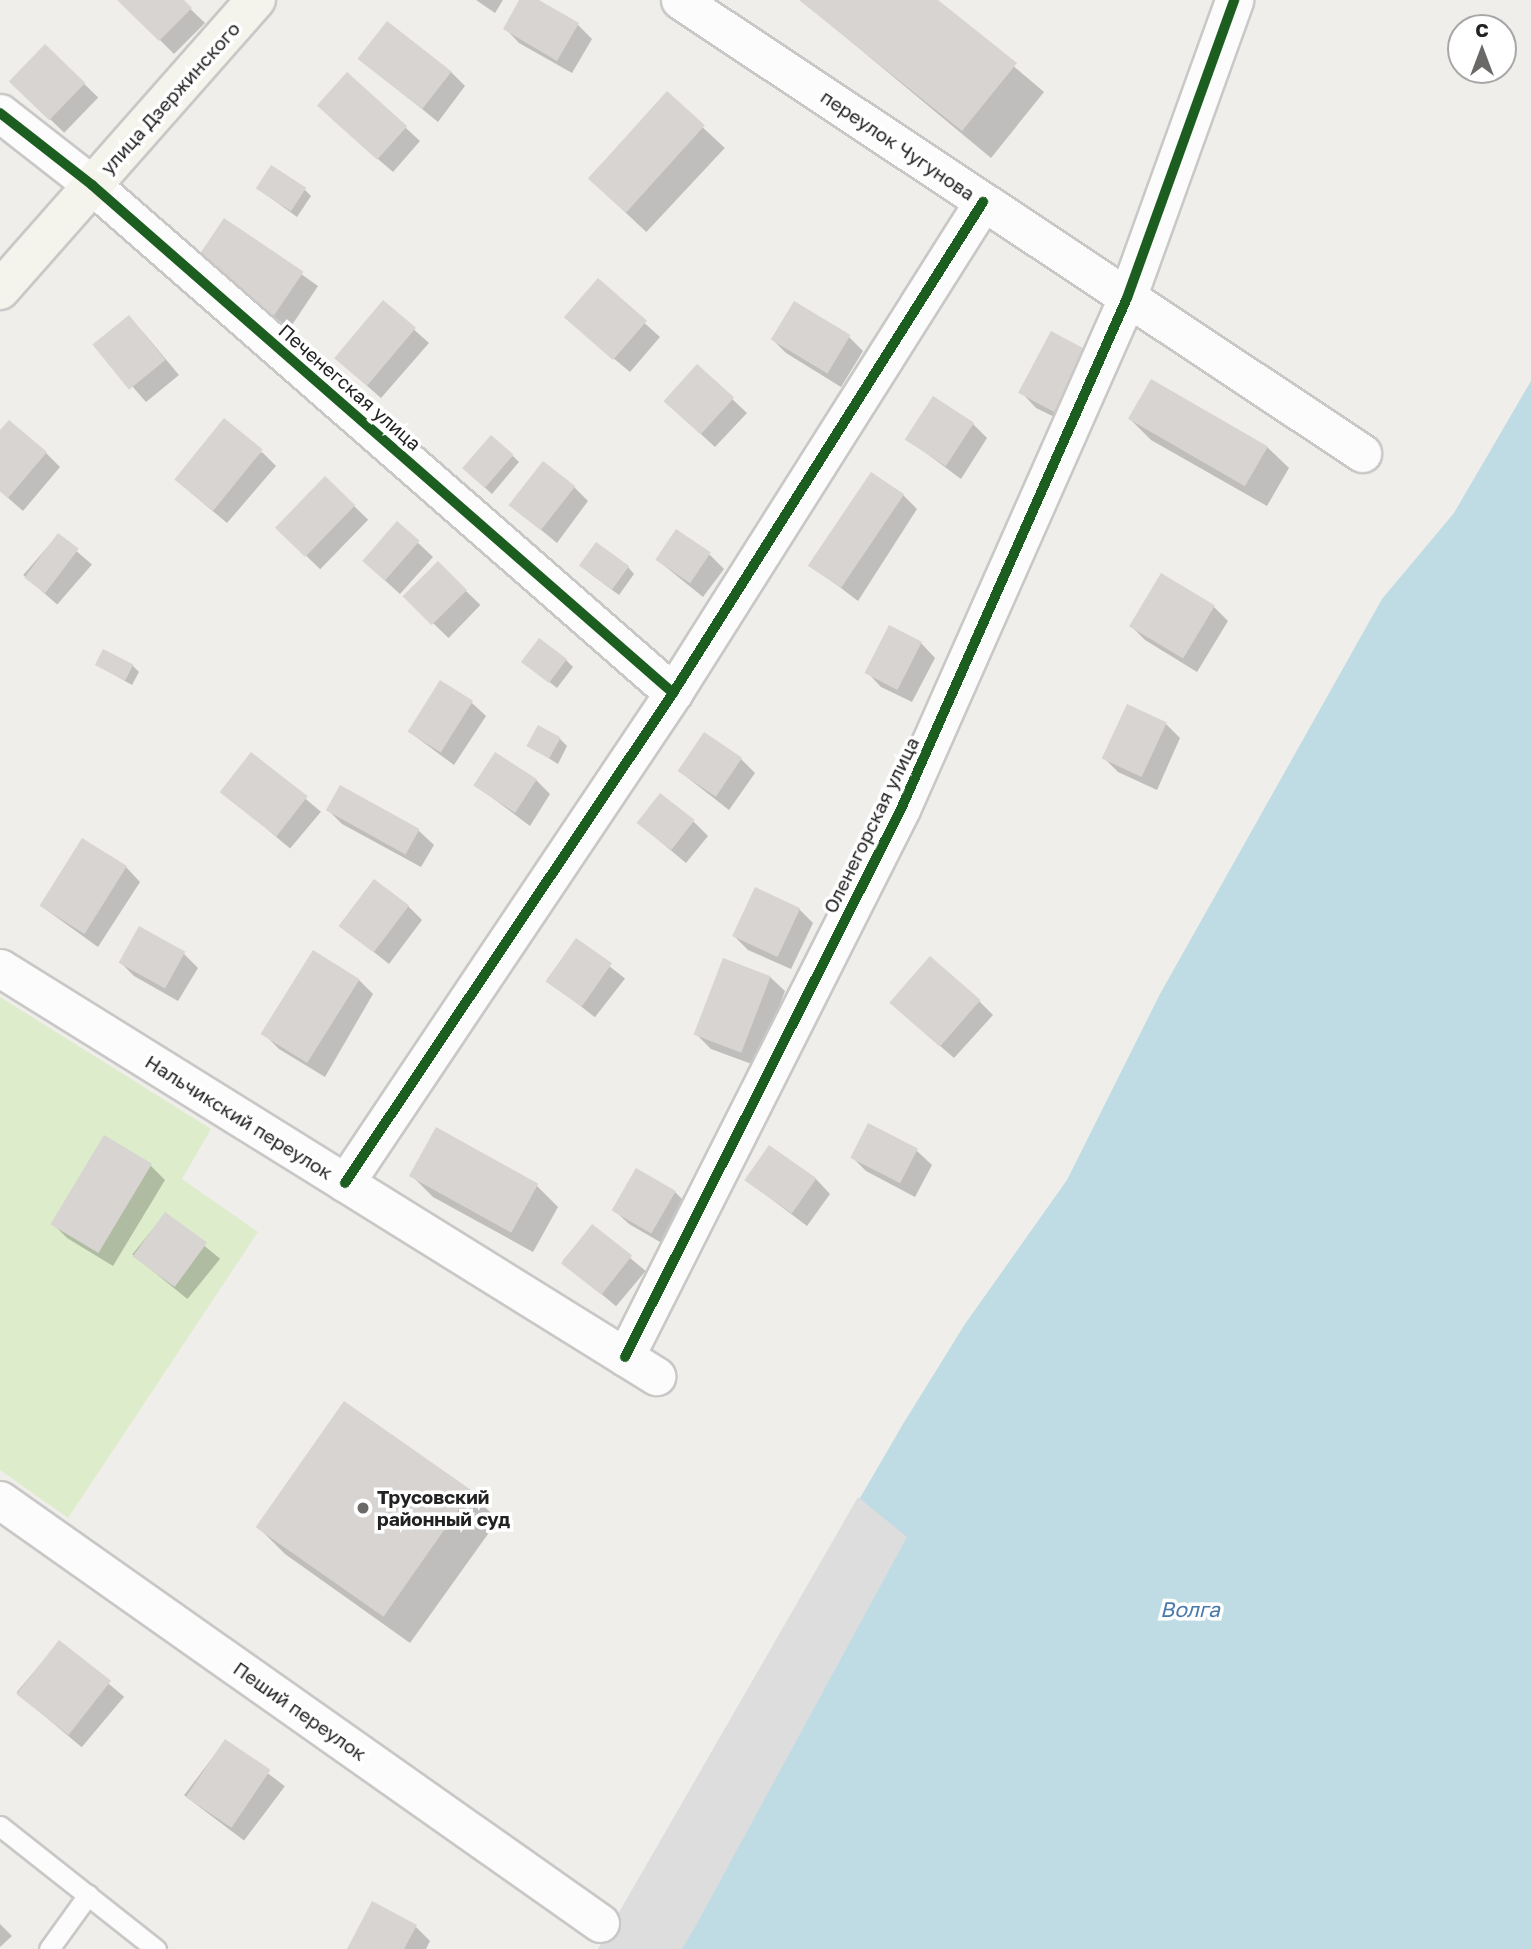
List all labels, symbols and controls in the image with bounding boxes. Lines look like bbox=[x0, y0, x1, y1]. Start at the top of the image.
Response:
north arrow bbox=[1447, 14, 1517, 84]
street label: улица Дзержинского bbox=[96, 17, 244, 179]
text: С bbox=[1475, 18, 1489, 41]
street label: переулок Чугунова bbox=[817, 85, 979, 205]
street label: Печенегская улица bbox=[274, 319, 426, 455]
street label: Оленегорская улица bbox=[818, 733, 924, 917]
street label: Нальчикский переулок bbox=[141, 1050, 337, 1184]
place label: Трусовский районный суд bbox=[377, 1486, 510, 1530]
marker: Трусовский районный суд bbox=[355, 1500, 371, 1516]
water label: Волга bbox=[1160, 1596, 1220, 1622]
street label: Пеший переулок bbox=[229, 1657, 371, 1765]

